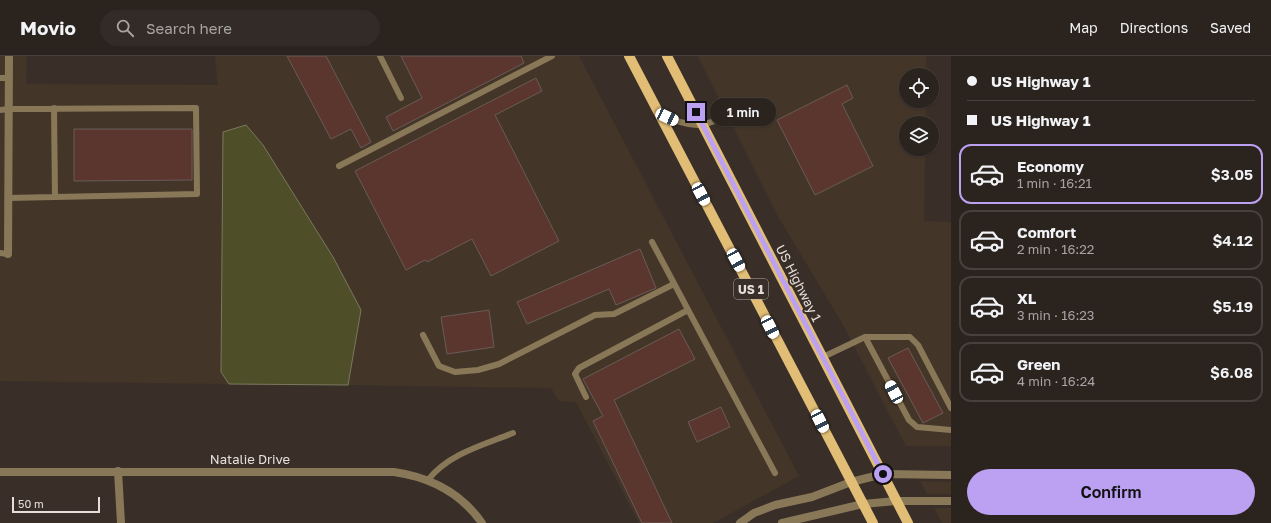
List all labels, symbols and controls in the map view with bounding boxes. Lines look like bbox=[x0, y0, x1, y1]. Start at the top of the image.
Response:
search box bbox=[100, 10, 380, 46]
text: Movio bbox=[20, 16, 76, 39]
icon: search bbox=[114, 17, 136, 39]
text: Search here bbox=[146, 19, 232, 37]
text: Map bbox=[1069, 19, 1098, 36]
text: Directions bbox=[1120, 19, 1188, 36]
text: Saved bbox=[1210, 19, 1251, 36]
map controls bbox=[899, 68, 939, 156]
button: locate bbox=[899, 68, 939, 108]
text: US Highway 1 bbox=[991, 72, 1090, 90]
callout: 1 min bbox=[710, 98, 776, 126]
route end bbox=[687, 103, 705, 121]
text: 1 min bbox=[727, 104, 759, 120]
car bbox=[654, 106, 680, 128]
text: US Highway 1 bbox=[991, 111, 1090, 129]
button: layers bbox=[899, 116, 939, 156]
icon: car bbox=[969, 156, 1005, 192]
text: Economy bbox=[1017, 157, 1084, 175]
text: $3.05 bbox=[1211, 165, 1253, 183]
text: 1 min · 16:21 bbox=[1017, 175, 1092, 191]
car bbox=[690, 181, 712, 207]
icon: car bbox=[969, 222, 1005, 258]
text: Comfort bbox=[1017, 223, 1076, 241]
text: $4.12 bbox=[1212, 231, 1253, 249]
text: 2 min · 16:22 bbox=[1017, 241, 1094, 257]
street label: US Highway 1 bbox=[773, 242, 825, 324]
car bbox=[725, 247, 747, 273]
road number: US 1 bbox=[734, 279, 768, 299]
icon: car bbox=[969, 288, 1005, 324]
text: XL bbox=[1017, 289, 1036, 307]
text: $5.19 bbox=[1213, 297, 1253, 315]
text: 3 min · 16:23 bbox=[1017, 307, 1094, 323]
car bbox=[759, 314, 781, 340]
icon: car bbox=[969, 354, 1005, 390]
text: Green bbox=[1017, 355, 1060, 373]
text: $6.08 bbox=[1210, 363, 1253, 381]
text: 4 min · 16:24 bbox=[1017, 373, 1095, 389]
car bbox=[883, 379, 905, 405]
car bbox=[809, 408, 831, 434]
street label: Natalie Drive bbox=[210, 451, 290, 467]
route start bbox=[874, 465, 892, 483]
button: Confirm bbox=[967, 469, 1255, 515]
scale bar bbox=[12, 495, 100, 514]
text: 50 m bbox=[18, 497, 44, 510]

